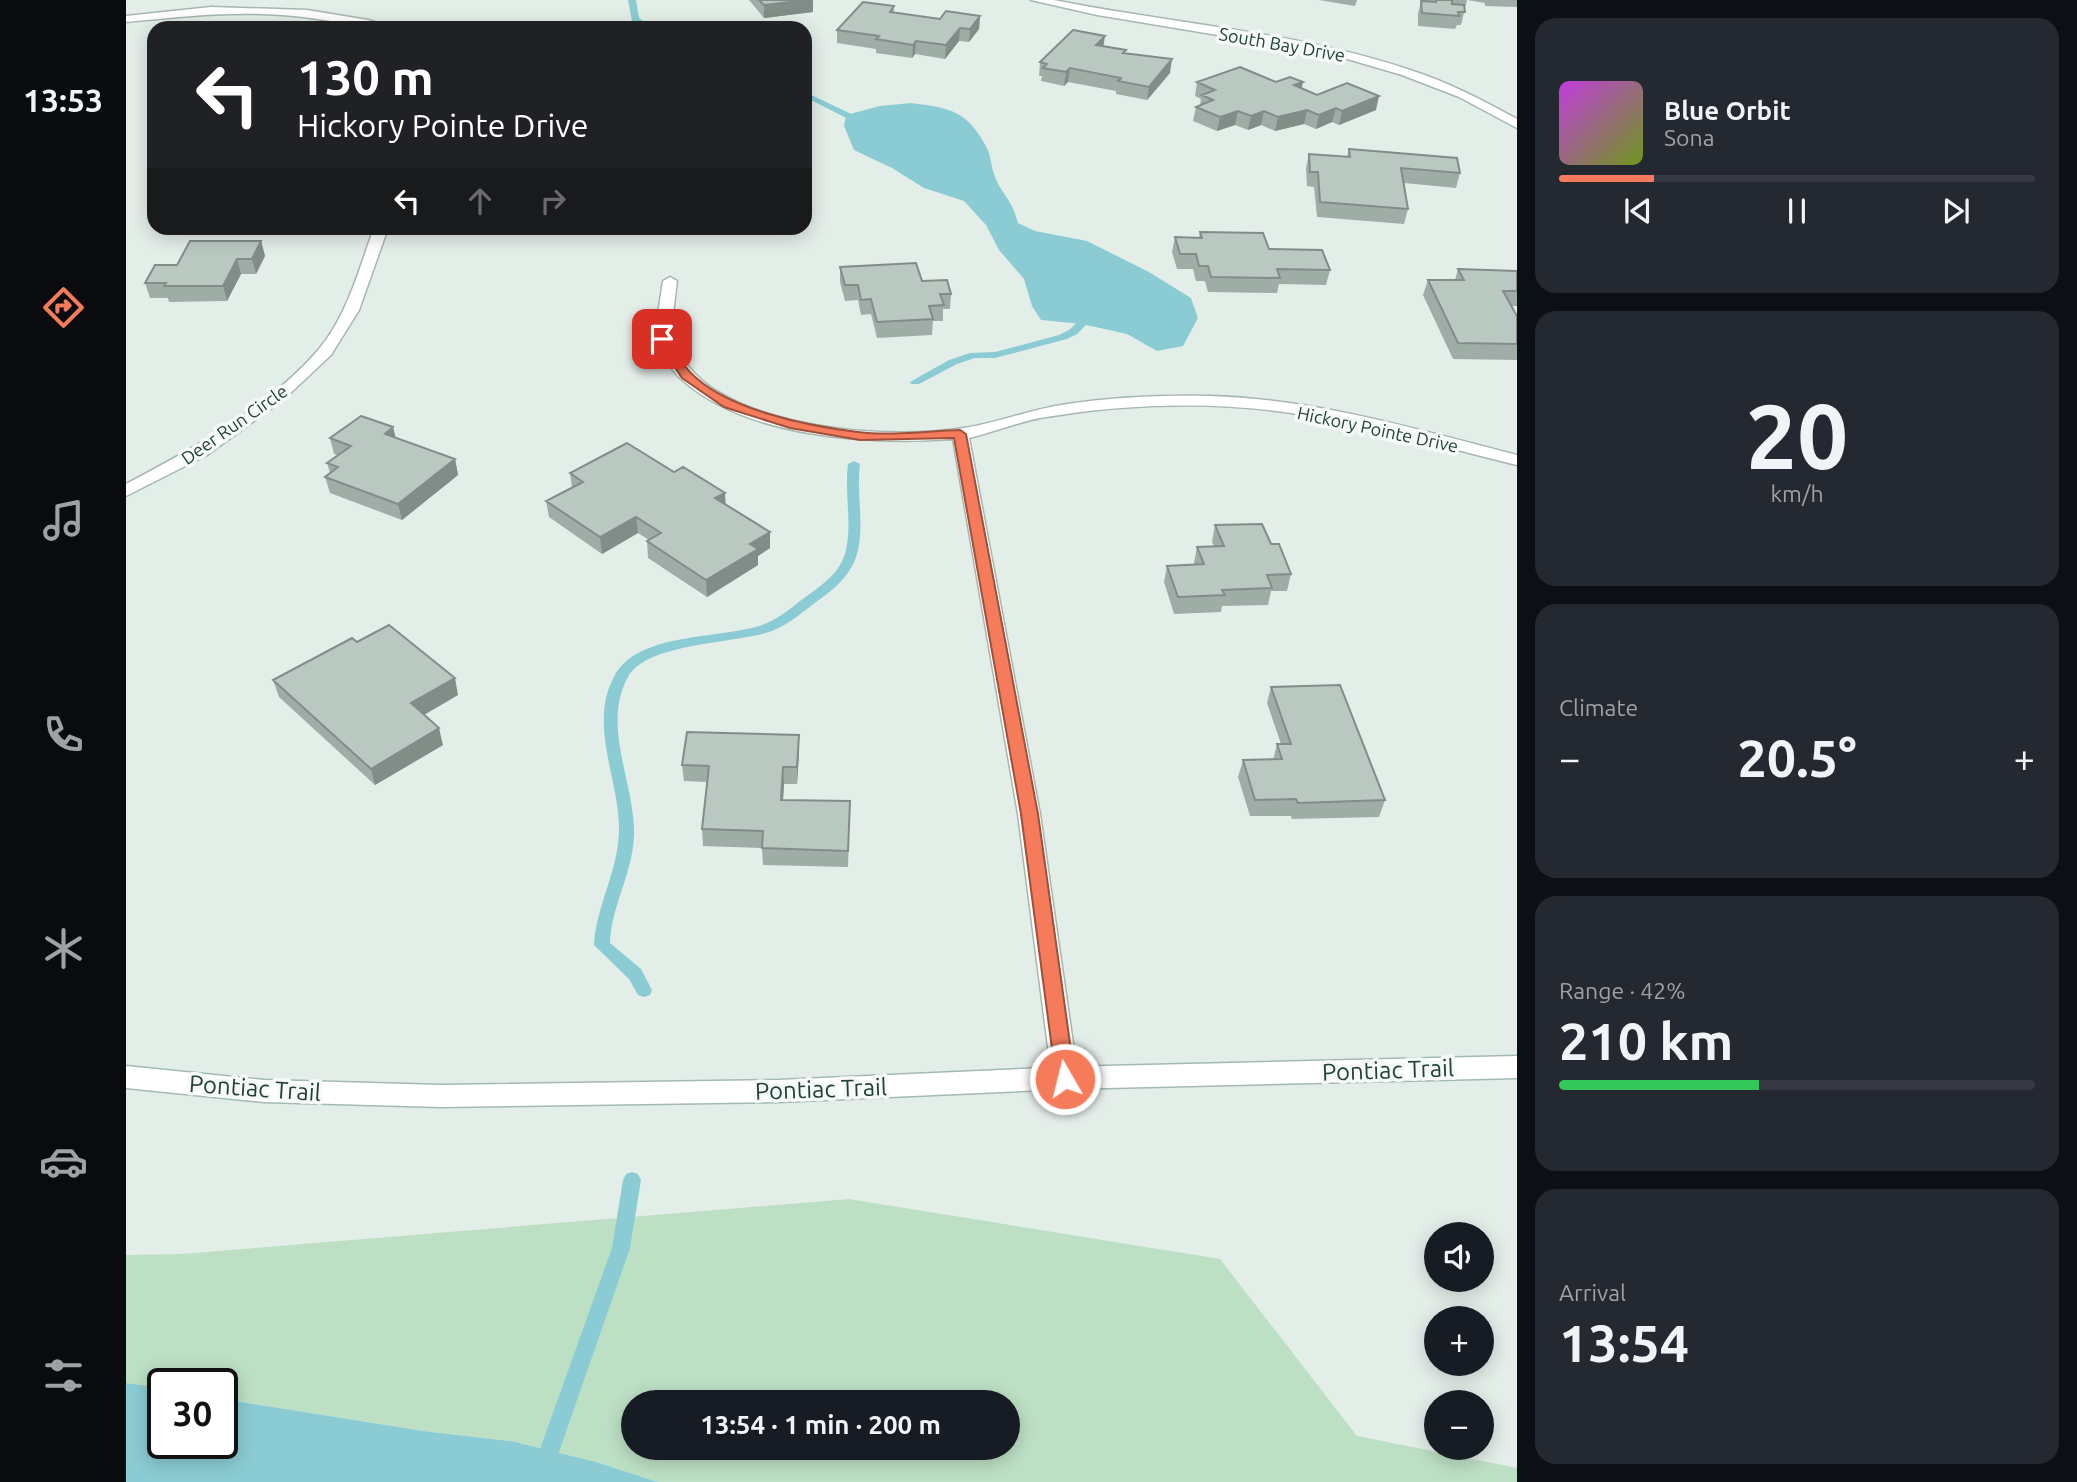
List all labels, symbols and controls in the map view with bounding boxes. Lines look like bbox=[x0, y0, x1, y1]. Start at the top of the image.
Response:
street label: South Bay Drive bbox=[1217, 23, 1347, 65]
icon: left bbox=[182, 49, 273, 140]
text: 130 m bbox=[297, 49, 434, 104]
text: 13:53 bbox=[23, 82, 103, 118]
text: Blue Orbit bbox=[1664, 96, 1791, 125]
text: Hickory Pointe Drive bbox=[297, 107, 589, 143]
text: Sona bbox=[1664, 125, 1714, 150]
icon: left bbox=[388, 182, 426, 220]
icon: ahead bbox=[461, 182, 499, 220]
icon: right bbox=[534, 182, 572, 220]
icon: previous bbox=[1619, 192, 1657, 230]
icon: pause bbox=[1778, 192, 1816, 230]
icon: next bbox=[1937, 192, 1975, 230]
icon: directions bbox=[39, 283, 88, 332]
pin bbox=[632, 309, 692, 369]
icon: arrive bbox=[643, 320, 681, 358]
street label: Deer Run Circle bbox=[177, 380, 291, 468]
text: 20 bbox=[1746, 384, 1848, 486]
street label: Hickory Pointe Drive bbox=[1296, 402, 1460, 456]
text: km/h bbox=[1770, 481, 1824, 506]
icon: music bbox=[39, 496, 88, 545]
text: Climate bbox=[1559, 695, 1638, 720]
icon: phone bbox=[39, 710, 88, 759]
text: 20.5° bbox=[1737, 729, 1857, 787]
text: − bbox=[1559, 737, 1580, 779]
text: + bbox=[2014, 737, 2035, 779]
icon: climate bbox=[39, 924, 88, 973]
text: Range · 42% bbox=[1559, 978, 1686, 1003]
text: 210 km bbox=[1559, 1012, 1733, 1070]
position arrow bbox=[1028, 1042, 1102, 1116]
street label: Pontiac Trail bbox=[1321, 1054, 1455, 1086]
street label: Pontiac Trail bbox=[188, 1070, 322, 1106]
street label: Pontiac Trail bbox=[754, 1073, 888, 1105]
icon: car bbox=[39, 1137, 88, 1186]
map controls bbox=[1424, 1222, 1494, 1460]
button: sound bbox=[1424, 1222, 1494, 1292]
text: Arrival bbox=[1559, 1280, 1626, 1305]
button: + bbox=[1424, 1306, 1494, 1376]
text: 13:54 bbox=[1559, 1314, 1689, 1372]
icon: filters bbox=[39, 1351, 88, 1400]
speed limit sign: 30 bbox=[147, 1368, 238, 1459]
button: − bbox=[1424, 1390, 1494, 1460]
text: 13:54 · 1 min · 200 m bbox=[700, 1410, 941, 1439]

